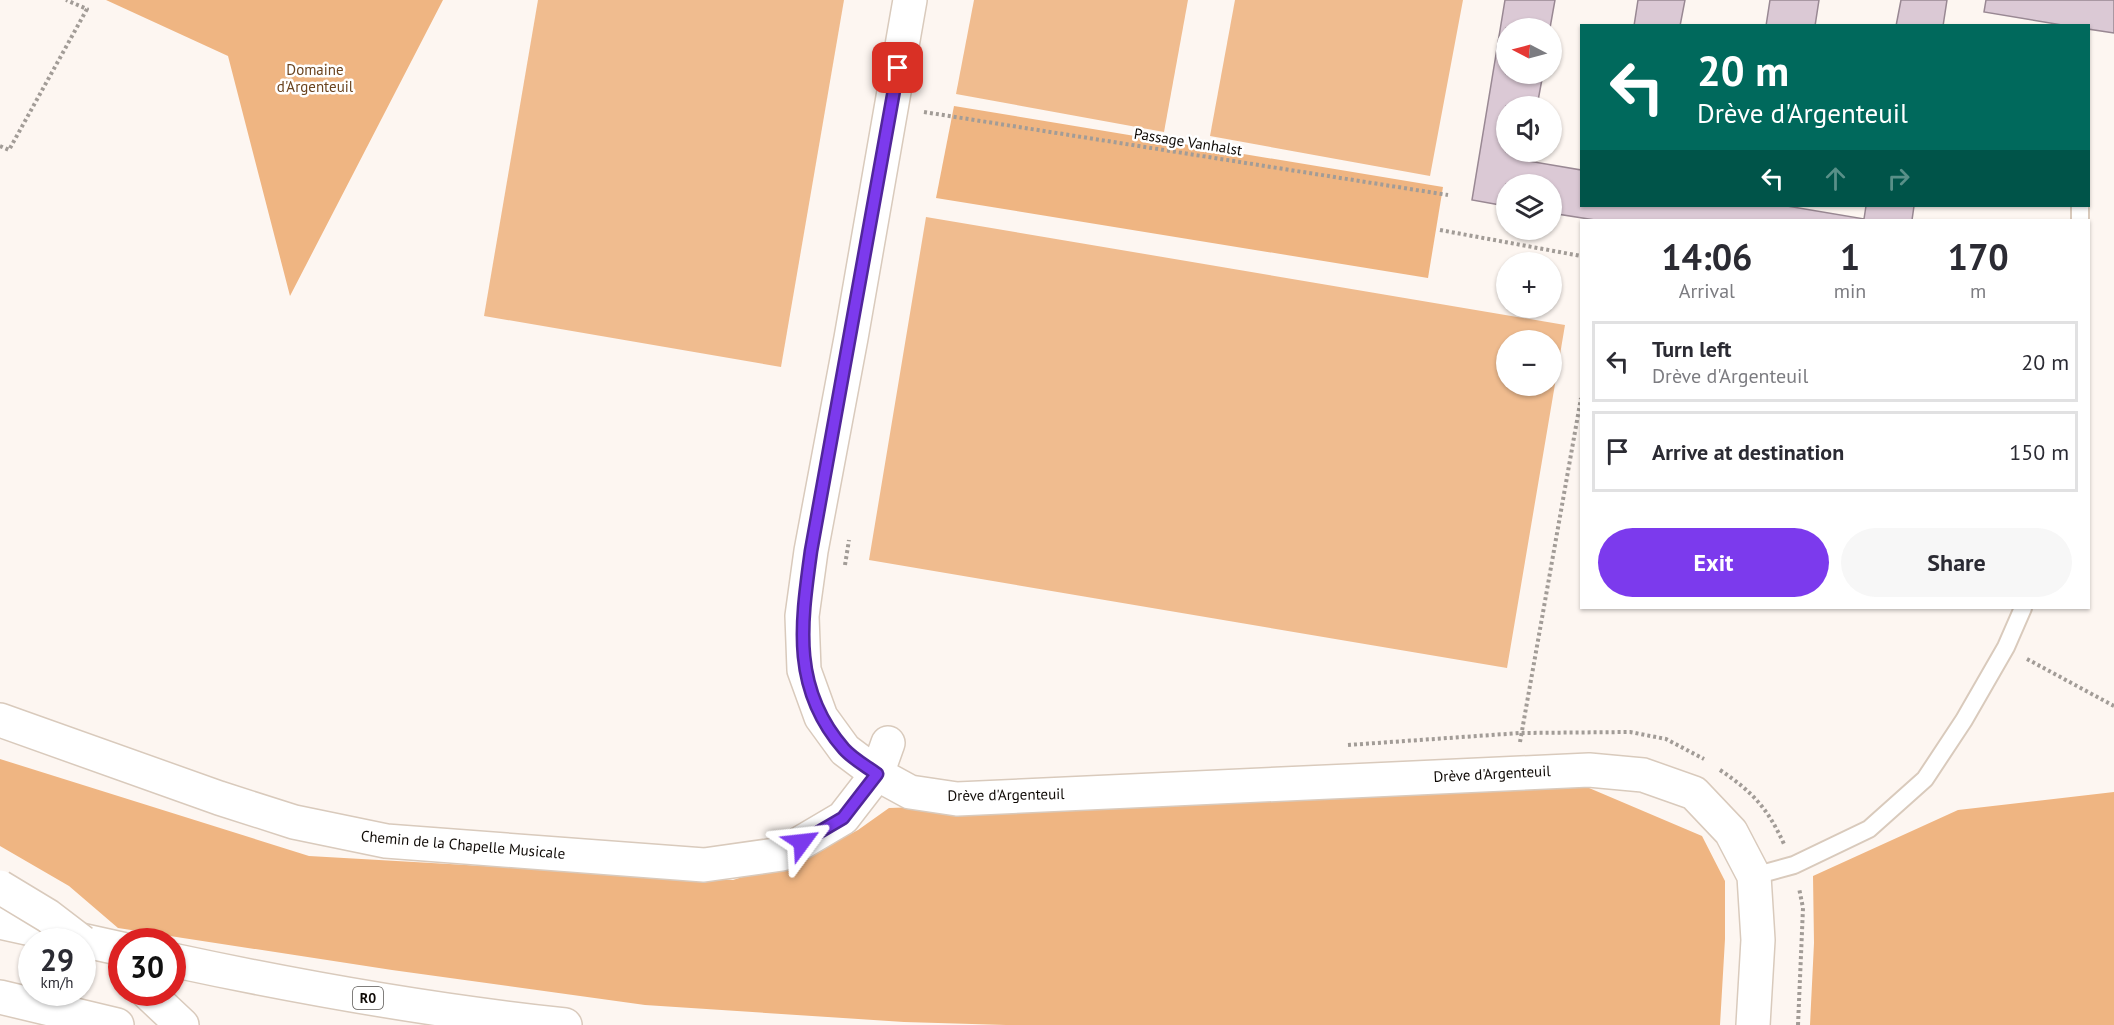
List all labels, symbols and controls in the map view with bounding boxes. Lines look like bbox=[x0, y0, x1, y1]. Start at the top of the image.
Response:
north arrow bbox=[1496, 18, 1562, 84]
map controls bbox=[1496, 18, 1562, 396]
pin bbox=[872, 42, 923, 93]
text: 20 m bbox=[1697, 43, 1789, 98]
icon: left bbox=[1598, 48, 1676, 126]
icon: arrive bbox=[881, 51, 914, 84]
park label: Domaine d'Argenteuil bbox=[277, 60, 354, 96]
button: sound bbox=[1496, 96, 1562, 162]
text: Drève d'Argenteuil bbox=[1697, 96, 1908, 130]
street label: Passage Vanhalst bbox=[1133, 124, 1244, 159]
icon: left bbox=[1756, 162, 1789, 195]
icon: ahead bbox=[1819, 162, 1852, 195]
icon: right bbox=[1882, 162, 1915, 195]
button: layers bbox=[1496, 174, 1562, 240]
text: 14:06 bbox=[1661, 233, 1753, 280]
text: 1 bbox=[1840, 233, 1860, 280]
text: 170 bbox=[1948, 233, 2009, 280]
button: + bbox=[1496, 252, 1562, 318]
text: Arrival bbox=[1679, 278, 1735, 304]
text: min bbox=[1834, 278, 1866, 304]
text: m bbox=[1970, 278, 1986, 304]
button: − bbox=[1496, 330, 1562, 396]
text: Turn left bbox=[1652, 335, 1732, 363]
icon: left bbox=[1601, 345, 1634, 378]
text: 20 m bbox=[2021, 348, 2069, 376]
text: Drève d'Argenteuil bbox=[1652, 363, 1808, 389]
icon: arrive bbox=[1601, 435, 1634, 468]
text: Arrive at destination bbox=[1652, 438, 1844, 466]
text: 150 m bbox=[2009, 438, 2069, 466]
button: Exit bbox=[1598, 528, 1829, 597]
button: Share bbox=[1841, 528, 2072, 597]
street label: Drève d'Argenteuil bbox=[1433, 761, 1552, 786]
street label: Drève d'Argenteuil bbox=[947, 784, 1065, 805]
position arrow bbox=[770, 810, 834, 874]
street label: Chemin de la Chapelle Musicale bbox=[360, 826, 566, 863]
speed limit sign: 30 bbox=[108, 928, 186, 1006]
text: 29 bbox=[40, 940, 74, 979]
text: km/h bbox=[41, 973, 73, 992]
road number: R0 bbox=[353, 987, 383, 1009]

